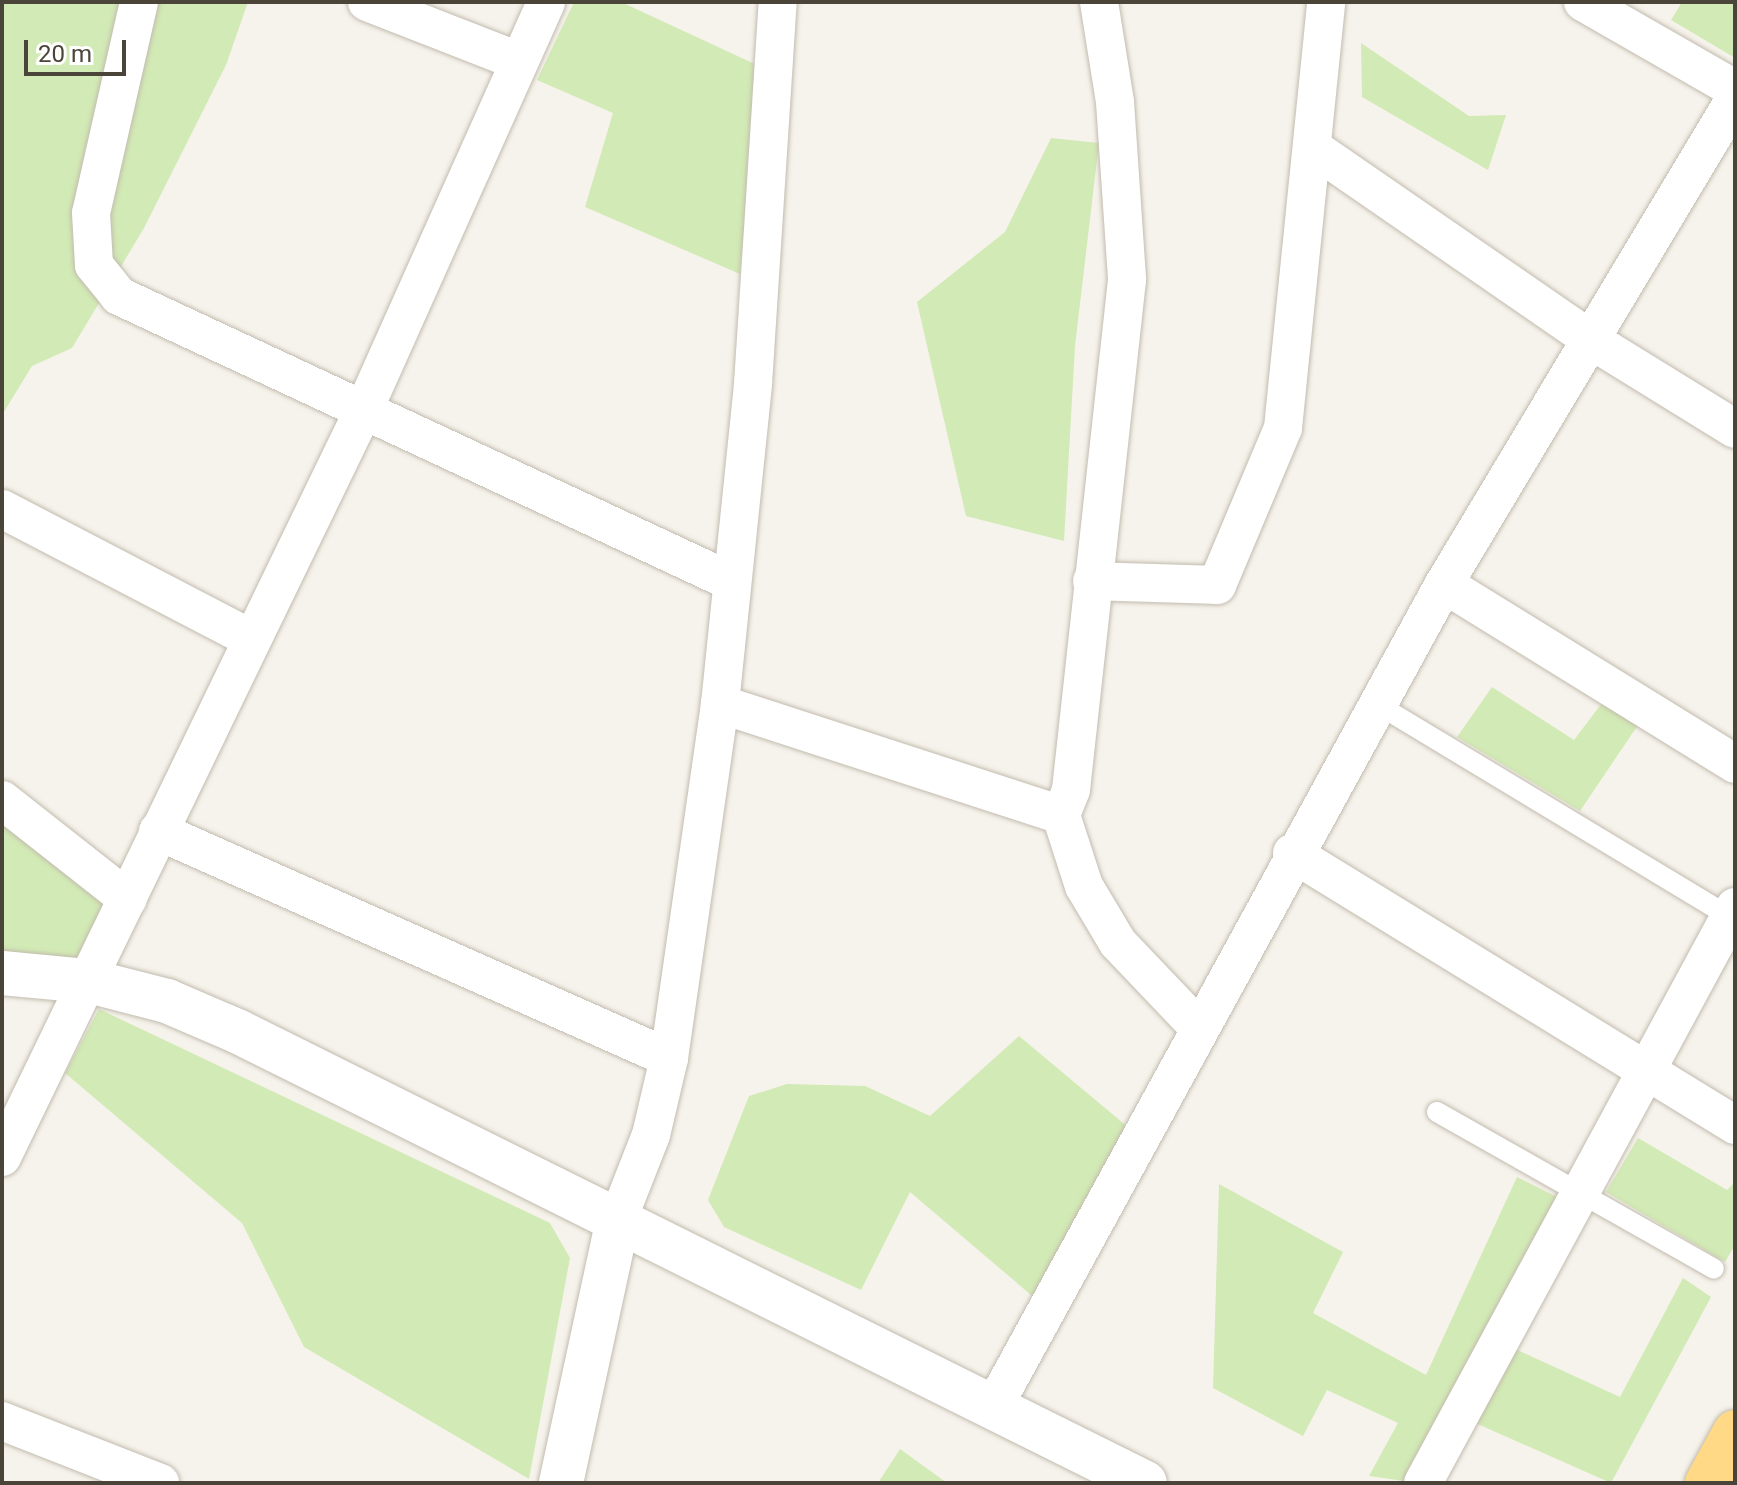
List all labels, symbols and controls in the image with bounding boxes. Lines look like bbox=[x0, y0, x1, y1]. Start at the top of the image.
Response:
scale bar bbox=[28, 24, 130, 74]
text: 20 m bbox=[38, 40, 92, 68]

